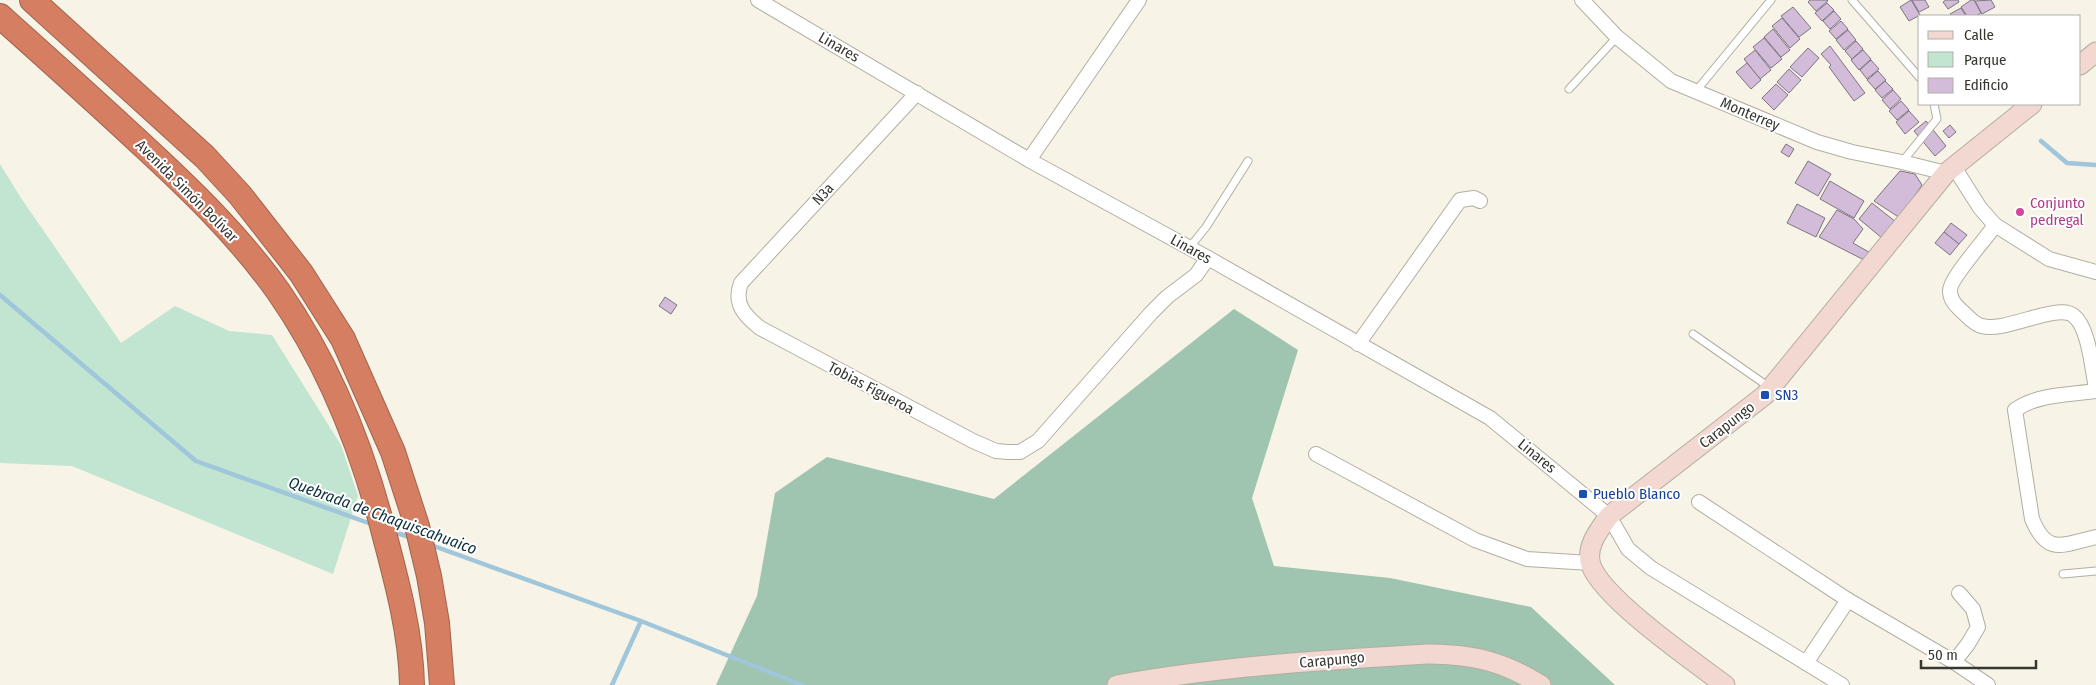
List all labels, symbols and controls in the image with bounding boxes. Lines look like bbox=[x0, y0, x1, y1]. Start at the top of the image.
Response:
legend bbox=[1918, 15, 2081, 105]
text: Calle bbox=[1964, 26, 1994, 44]
street label: Linares bbox=[815, 28, 863, 66]
text: Parque bbox=[1964, 51, 2007, 69]
text: Edificio bbox=[1964, 76, 2009, 94]
street label: Monterrey bbox=[1718, 93, 1783, 135]
street label: Avenida Simón Bolívar bbox=[132, 136, 243, 247]
street label: N3a bbox=[808, 179, 838, 209]
place label: Conjunto pedregal bbox=[2030, 194, 2085, 229]
marker: Conjunto pedregal bbox=[2014, 206, 2026, 218]
street label: Linares bbox=[1167, 230, 1215, 268]
street label: Tobias Figueroa bbox=[825, 358, 917, 418]
place label: SN3 bbox=[1775, 386, 1799, 404]
marker: SN3 bbox=[1759, 389, 1771, 401]
street label: Carapungo bbox=[1696, 398, 1758, 452]
street label: Linares bbox=[1514, 435, 1560, 477]
water label: Quebrada de Chaquiscahuaico bbox=[286, 473, 479, 558]
place label: Pueblo Blanco bbox=[1593, 485, 1681, 503]
marker: Pueblo Blanco bbox=[1577, 488, 1589, 500]
scale bar bbox=[1921, 638, 2036, 670]
text: 50 m bbox=[1928, 646, 1958, 664]
street label: Carapungo bbox=[1299, 648, 1365, 672]

